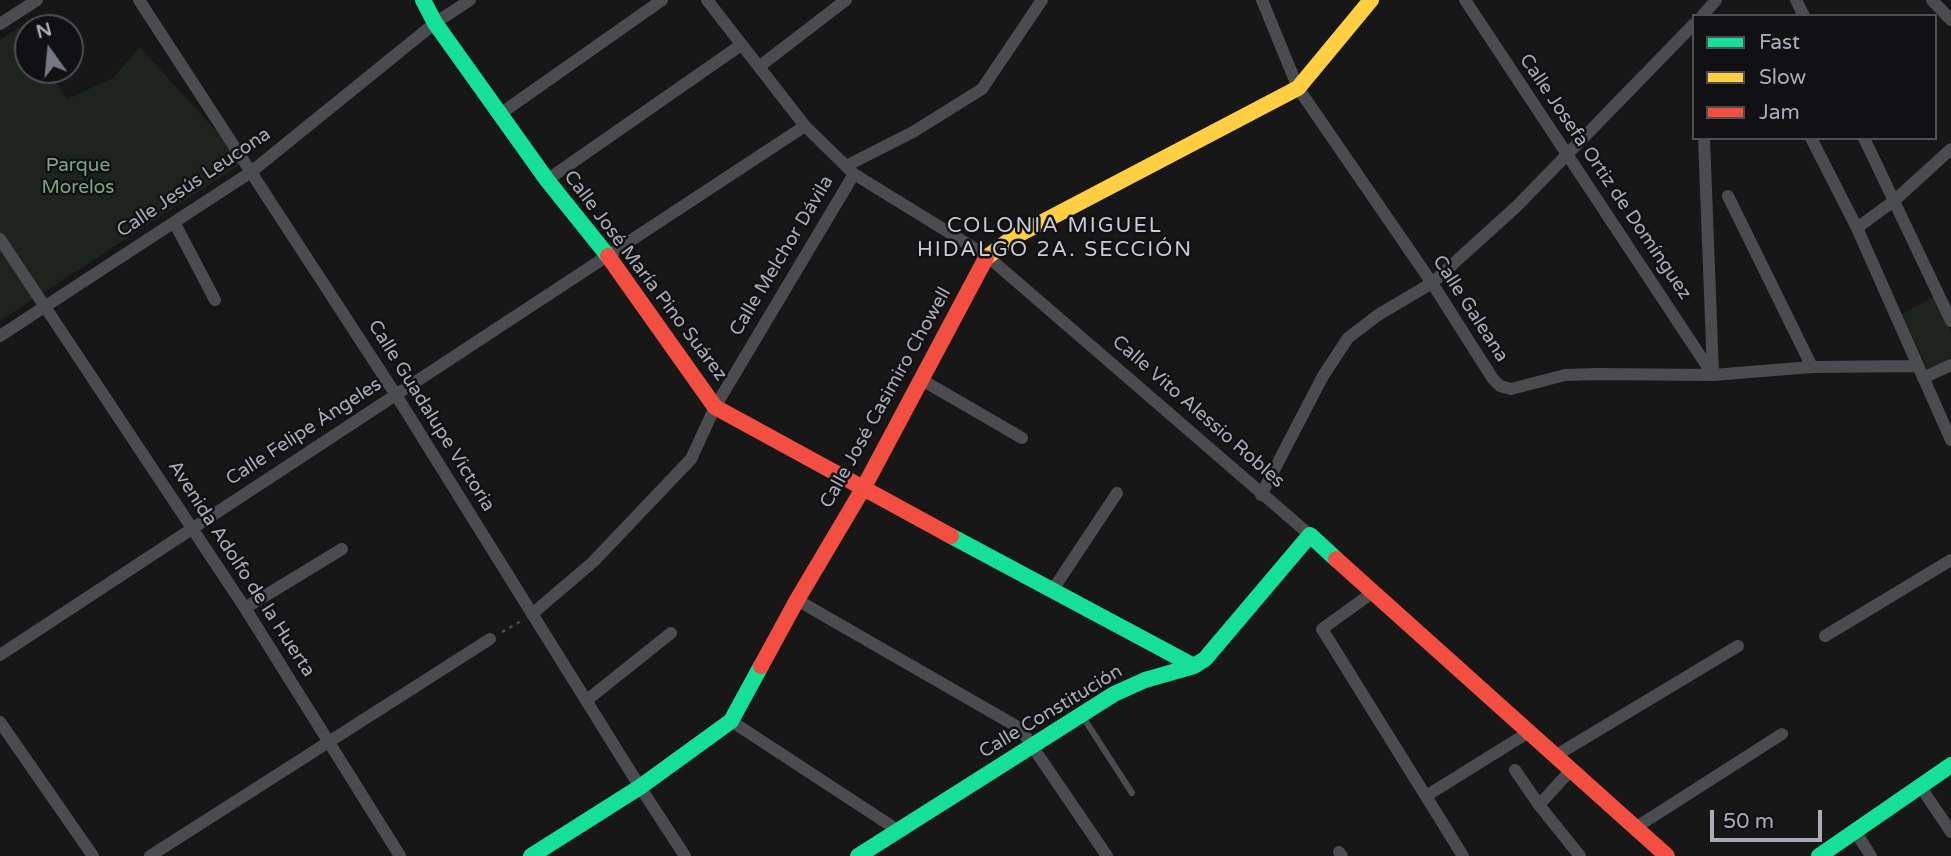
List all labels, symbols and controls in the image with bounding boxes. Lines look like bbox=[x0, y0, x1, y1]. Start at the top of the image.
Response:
north arrow bbox=[14, 14, 84, 84]
legend bbox=[1692, 14, 1937, 140]
text: N bbox=[34, 18, 54, 43]
text: Fast bbox=[1759, 30, 1800, 55]
street label: Calle Josefa Ortiz de Domínguez bbox=[1514, 50, 1696, 304]
text: Slow bbox=[1759, 65, 1806, 90]
text: Jam bbox=[1759, 100, 1800, 125]
street label: Calle Jesús Leucona bbox=[113, 123, 275, 243]
park label: Parque Morelos bbox=[42, 155, 114, 199]
street label: Calle José María Pino Suárez bbox=[558, 166, 732, 386]
street label: Calle Melchor Dávila bbox=[725, 172, 839, 340]
district label: COLONIA MIGUEL HIDALGO 2A. SECCIÓN bbox=[919, 213, 1191, 263]
street label: Calle Galeana bbox=[1427, 251, 1513, 367]
street label: Calle José Casimiro Chowell bbox=[816, 284, 956, 512]
street label: Calle Guadalupe Victoria bbox=[363, 316, 499, 516]
street label: Calle Vito Alessio Robles bbox=[1107, 331, 1289, 493]
street label: Calle Felipe Ángeles bbox=[222, 373, 386, 491]
street label: Avenida Adolfo de la Huerta bbox=[162, 457, 320, 681]
street label: Calle Constitución bbox=[975, 660, 1127, 764]
scale bar bbox=[1713, 796, 1825, 840]
text: 50 m bbox=[1723, 809, 1774, 834]

